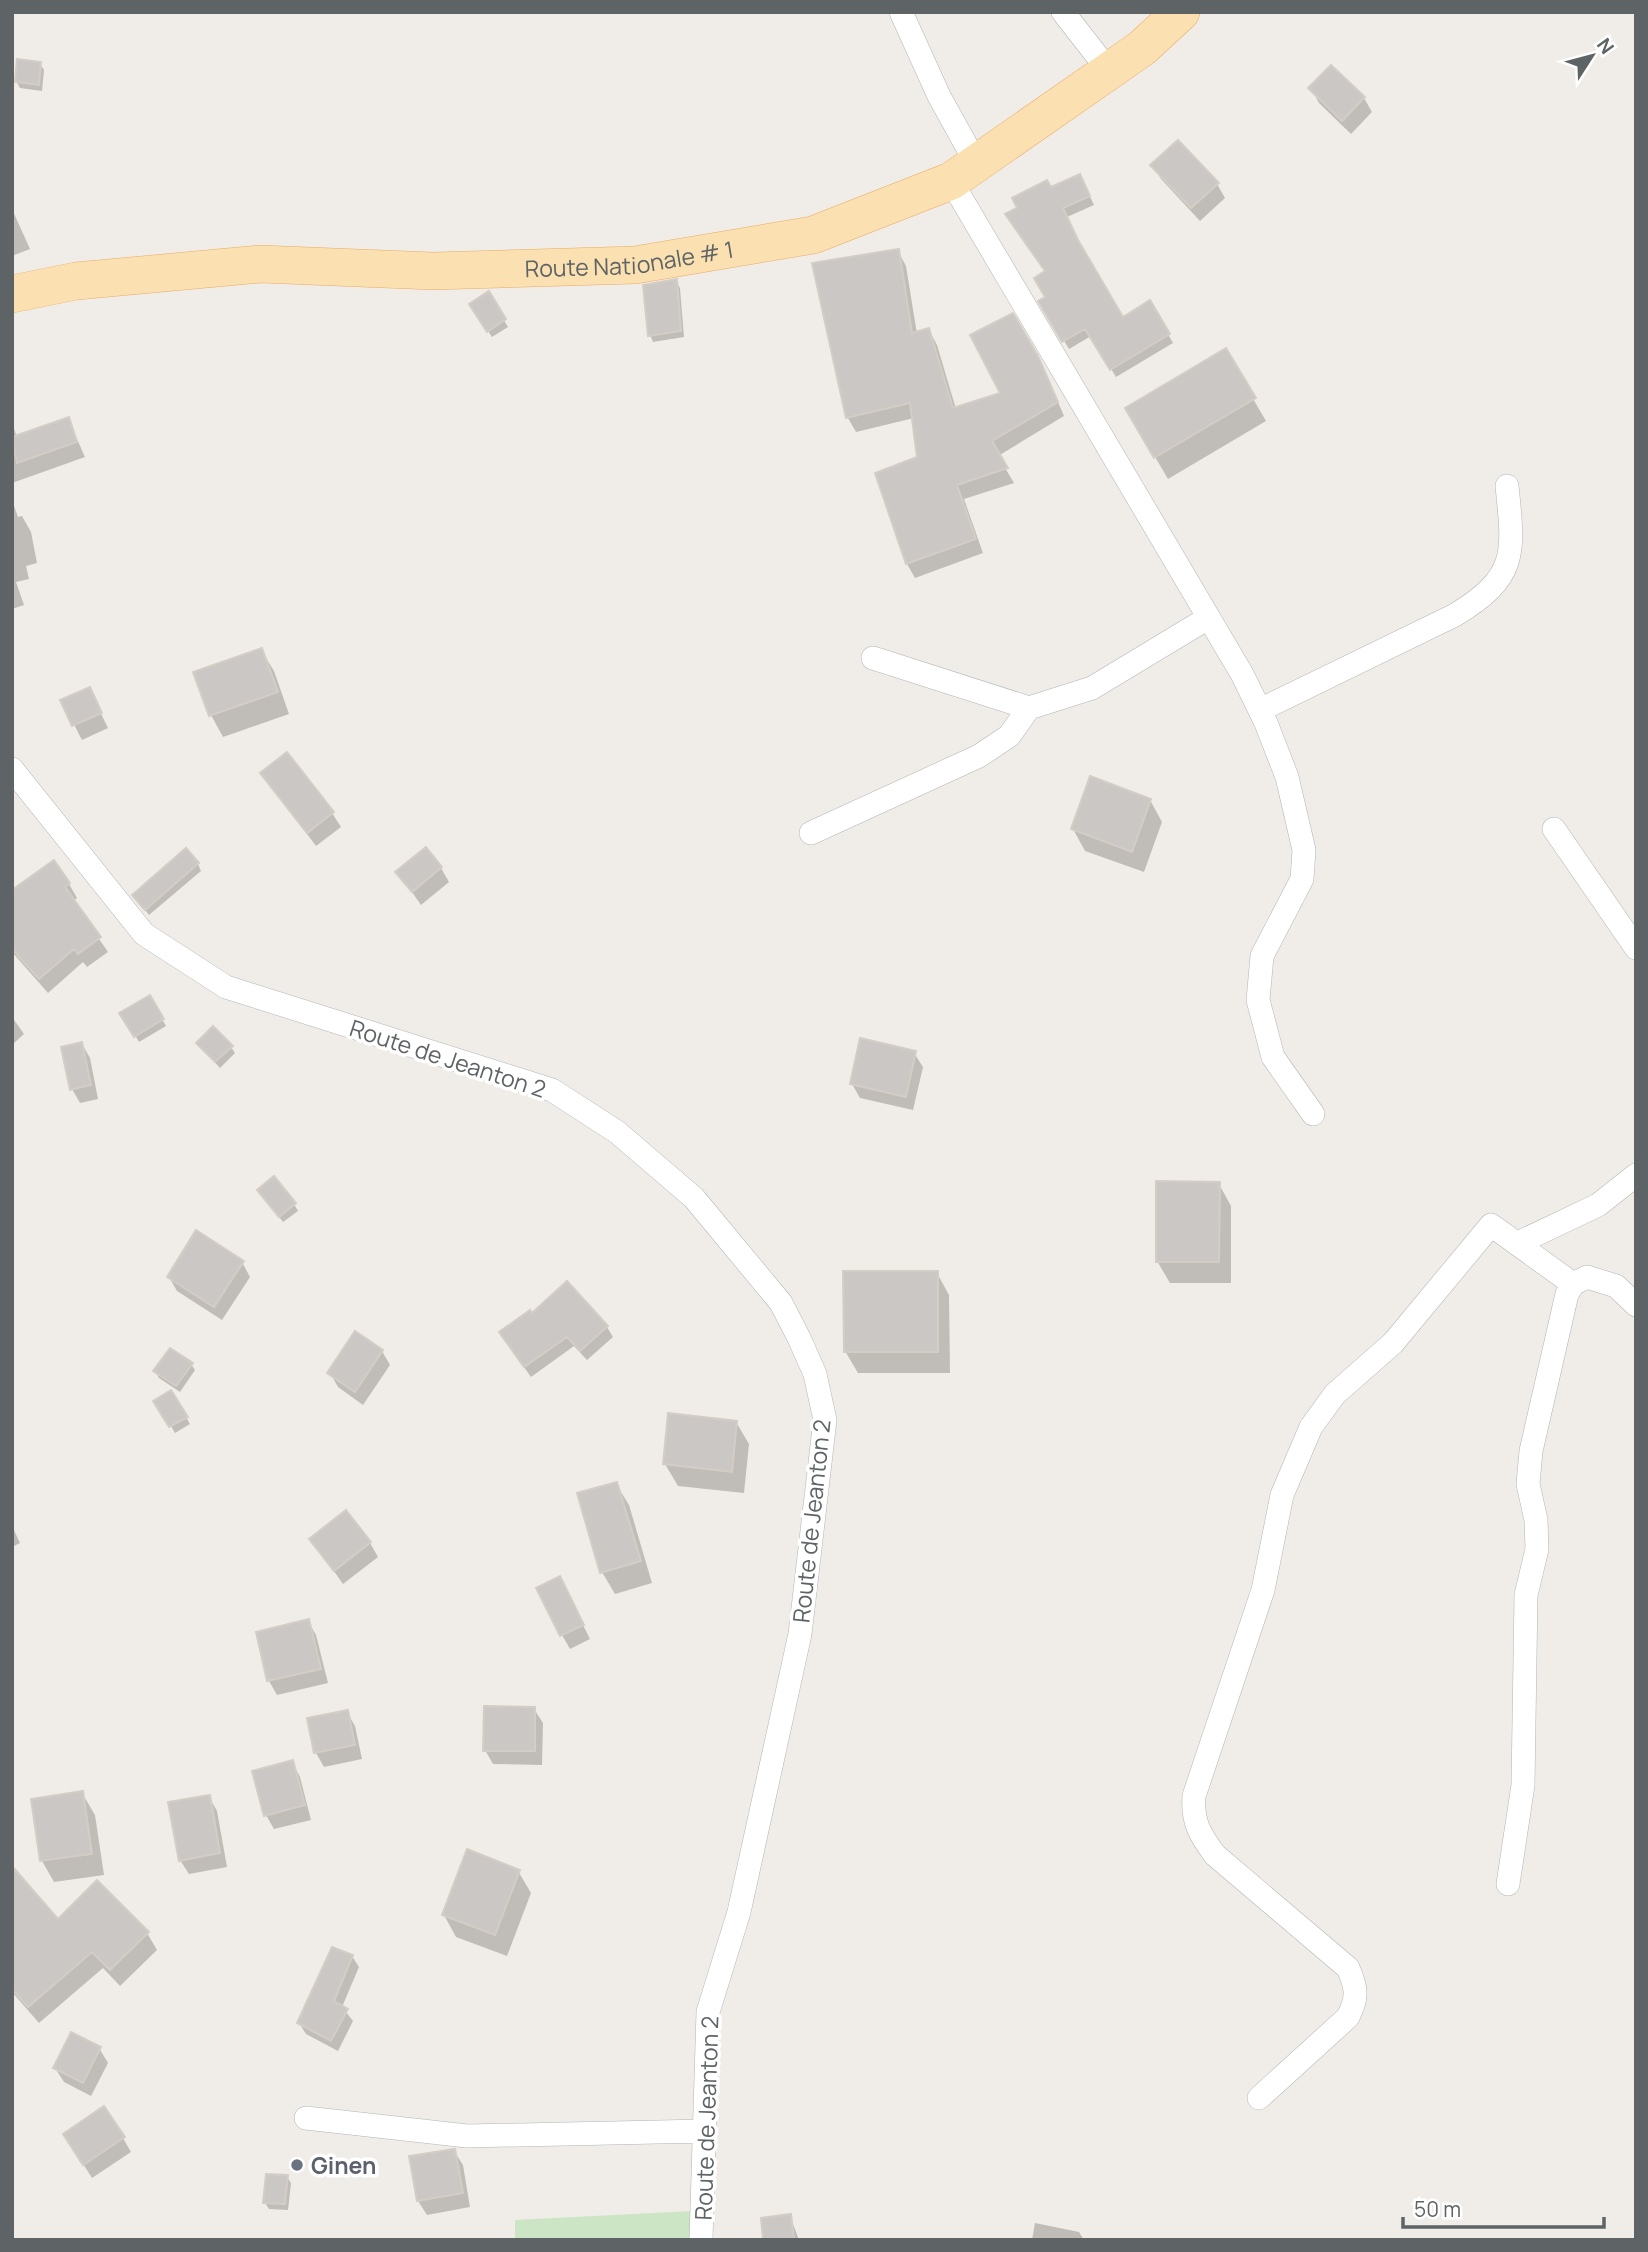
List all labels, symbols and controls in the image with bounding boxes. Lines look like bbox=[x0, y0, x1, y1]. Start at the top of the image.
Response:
north arrow bbox=[1557, 21, 1627, 91]
text: N bbox=[1591, 33, 1620, 59]
street label: Route Nationale # 1 bbox=[524, 233, 736, 284]
street label: Route de Jeanton 2 bbox=[346, 1011, 550, 1105]
street label: Route de Jeanton 2 bbox=[784, 1418, 838, 1624]
street label: Route de Jeanton 2 bbox=[686, 2015, 726, 2221]
place label: Ginen bbox=[311, 2149, 376, 2181]
marker: Ginen bbox=[289, 2157, 305, 2173]
scale bar bbox=[1403, 2186, 1604, 2230]
text: 50 m bbox=[1414, 2195, 1461, 2223]

